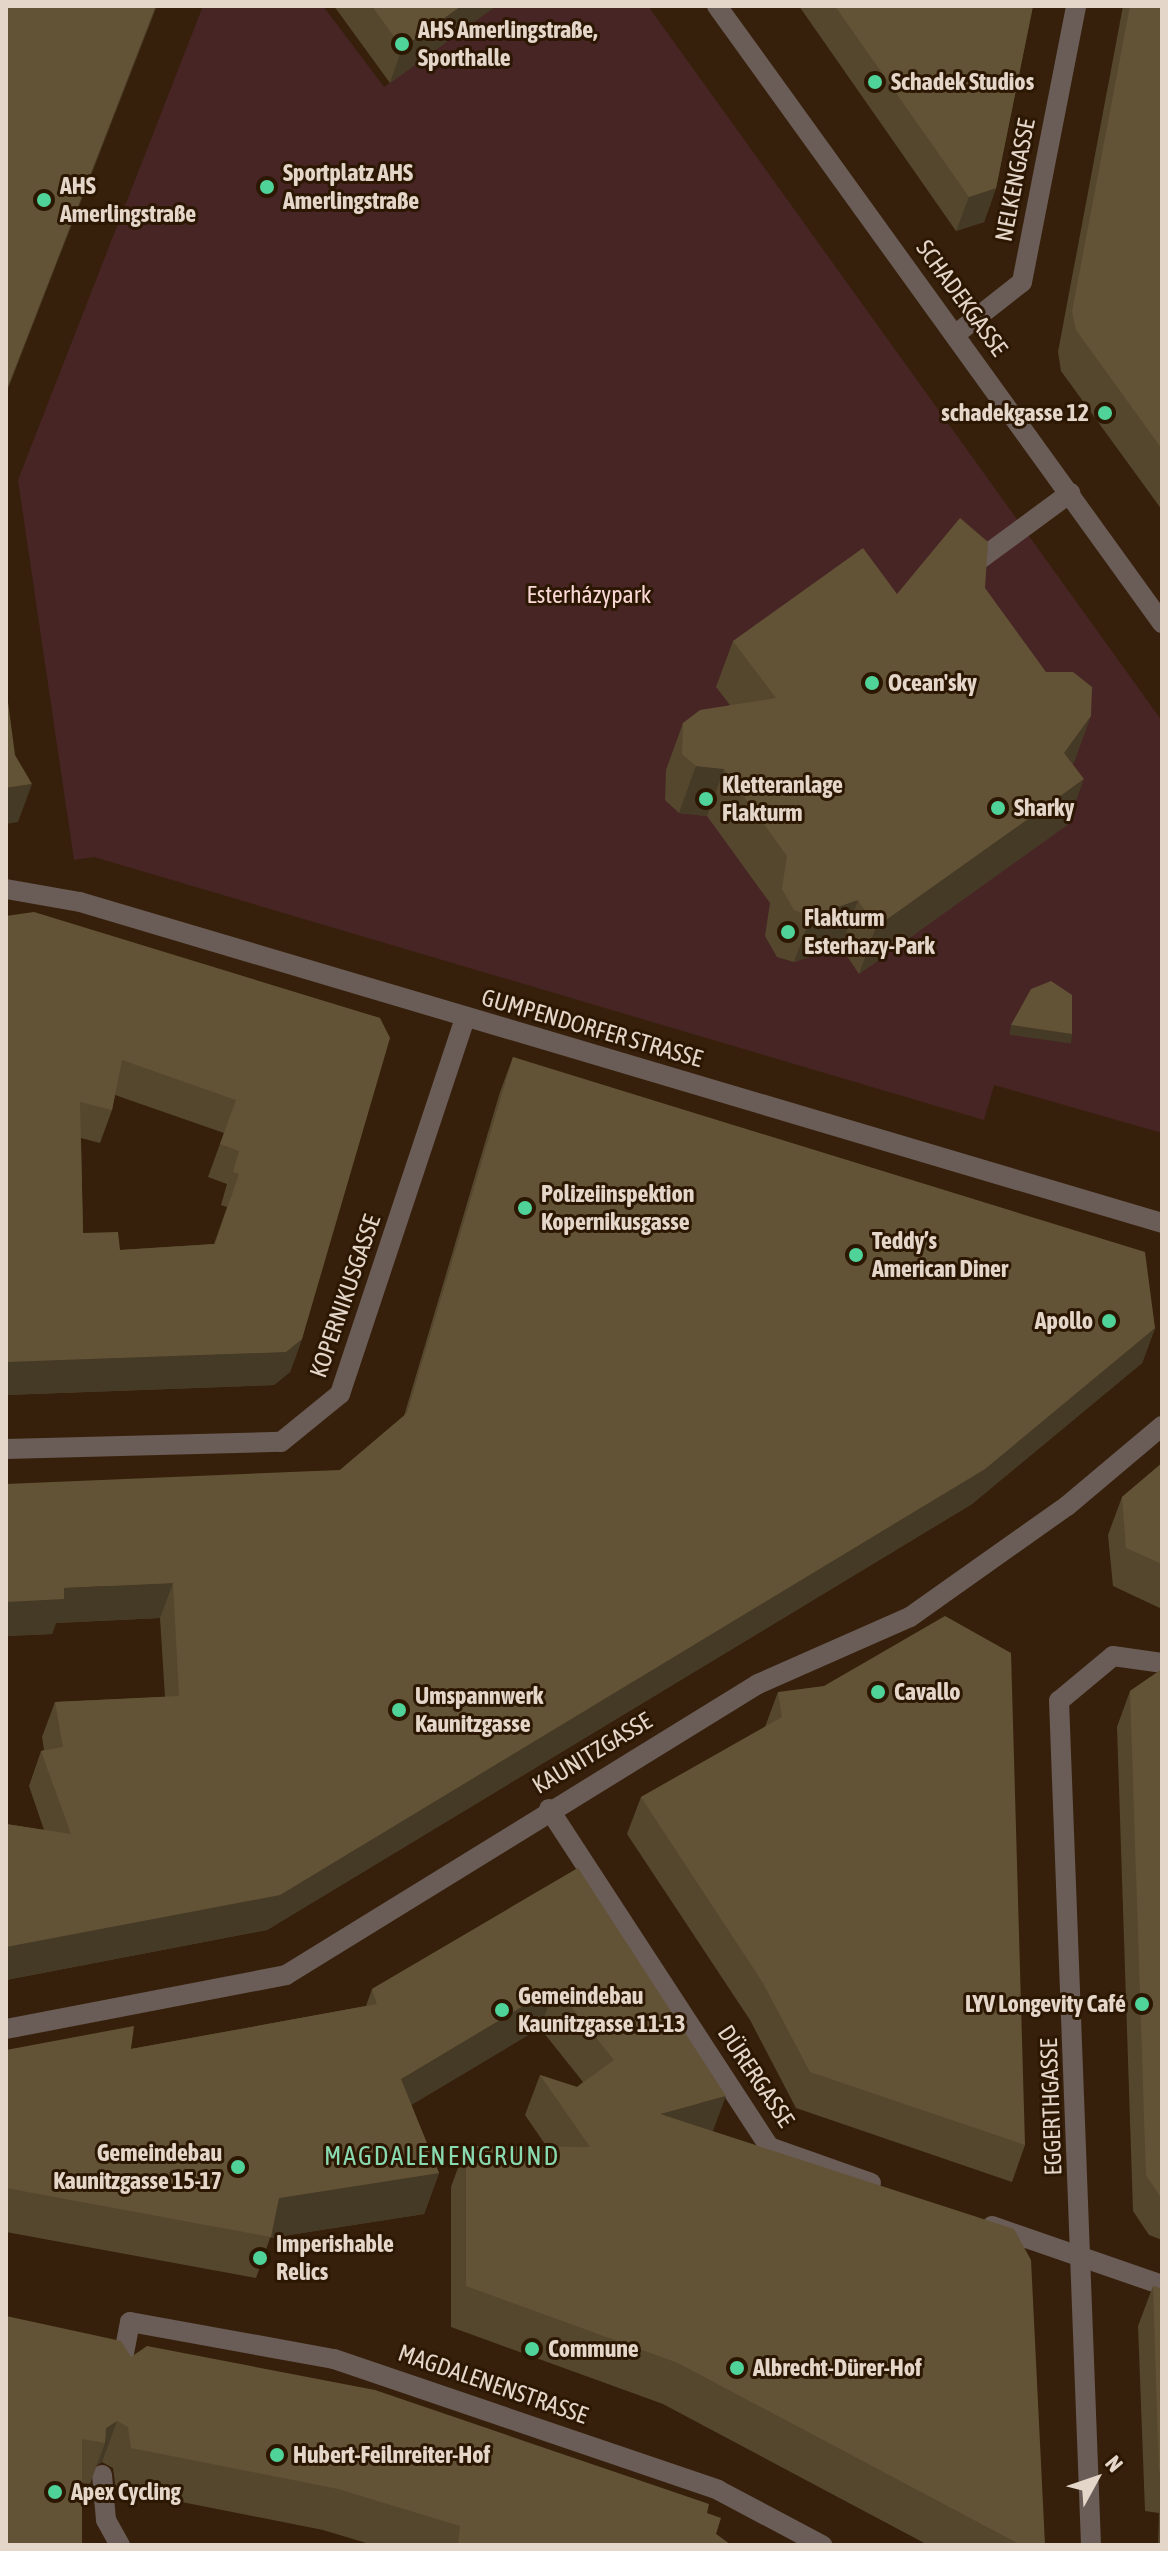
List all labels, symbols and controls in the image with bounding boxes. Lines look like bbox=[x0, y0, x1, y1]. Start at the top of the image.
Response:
place label: AHS Amerlingstraße, Sporthalle bbox=[418, 16, 598, 72]
marker: AHS Amerlingstraße, Sporthalle bbox=[393, 35, 411, 53]
place label: Schadek Studios bbox=[891, 68, 1034, 96]
marker: Schadek Studios bbox=[866, 73, 884, 91]
street label: NELKENGASSE bbox=[989, 116, 1041, 244]
place label: Sportplatz AHS Amerlingstraße bbox=[283, 159, 419, 215]
place label: AHS Amerlingstraße bbox=[60, 172, 196, 228]
marker: Sportplatz AHS Amerlingstraße bbox=[258, 178, 276, 196]
marker: AHS Amerlingstraße bbox=[35, 191, 53, 209]
street label: SCHADEKGASSE bbox=[910, 234, 1014, 362]
place label: schadekgasse 12 bbox=[941, 399, 1089, 427]
marker: schadekgasse 12 bbox=[1096, 404, 1114, 422]
park label: Esterházypark bbox=[527, 581, 651, 609]
place label: Ocean'sky bbox=[888, 669, 977, 697]
marker: Ocean'sky bbox=[863, 674, 881, 692]
place label: Kletteranlage Flakturm bbox=[722, 771, 843, 827]
marker: Kletteranlage Flakturm bbox=[697, 790, 715, 808]
place label: Sharky bbox=[1014, 794, 1074, 822]
marker: Sharky bbox=[989, 799, 1007, 817]
place label: Flakturm Esterhazy-Park bbox=[804, 904, 935, 960]
marker: Flakturm Esterhazy-Park bbox=[779, 923, 797, 941]
street label: GUMPENDORFER STRASSE bbox=[478, 983, 706, 1073]
place label: Polizeiinspektion Kopernikusgasse bbox=[541, 1180, 694, 1236]
marker: Polizeiinspektion Kopernikusgasse bbox=[516, 1199, 534, 1217]
street label: KOPERNIKUSGASSE bbox=[304, 1211, 386, 1381]
place label: Teddy’s American Diner bbox=[872, 1227, 1008, 1283]
marker: Teddy’s American Diner bbox=[847, 1246, 865, 1264]
place label: Apollo bbox=[1035, 1307, 1093, 1335]
marker: Apollo bbox=[1100, 1312, 1118, 1330]
place label: Cavallo bbox=[894, 1678, 961, 1706]
place label: Umspannwerk Kaunitzgasse bbox=[415, 1682, 543, 1738]
marker: Cavallo bbox=[869, 1683, 887, 1701]
marker: Umspannwerk Kaunitzgasse bbox=[390, 1701, 408, 1719]
street label: KAUNITZGASSE bbox=[527, 1706, 657, 1800]
place label: Gemeindebau Kaunitzgasse 11-13 bbox=[518, 1982, 686, 2038]
place label: LYV Longevity Café bbox=[965, 1990, 1126, 2018]
marker: LYV Longevity Café bbox=[1133, 1995, 1151, 2013]
marker: Gemeindebau Kaunitzgasse 11-13 bbox=[493, 2001, 511, 2019]
street label: DÜRERGASSE bbox=[712, 2020, 800, 2132]
street label: EGGERTHGASSE bbox=[1034, 2038, 1068, 2176]
place label: Gemeindebau Kaunitzgasse 15-17 bbox=[53, 2139, 222, 2195]
district label: MAGDALENENGRUND bbox=[324, 2141, 560, 2173]
marker: Gemeindebau Kaunitzgasse 15-17 bbox=[229, 2158, 247, 2176]
place label: Imperishable Relics bbox=[276, 2230, 394, 2286]
marker: Imperishable Relics bbox=[251, 2249, 269, 2267]
place label: Commune bbox=[548, 2335, 639, 2363]
street label: MAGDALENENSTRASSE bbox=[394, 2338, 592, 2430]
marker: Commune bbox=[523, 2340, 541, 2358]
place label: Albrecht-Dürer-Hof bbox=[753, 2354, 922, 2382]
marker: Albrecht-Dürer-Hof bbox=[728, 2359, 746, 2377]
north arrow bbox=[1056, 2439, 1136, 2519]
place label: Hubert-Feilnreiter-Hof bbox=[293, 2441, 490, 2469]
marker: Hubert-Feilnreiter-Hof bbox=[268, 2446, 286, 2464]
text: N bbox=[1100, 2450, 1129, 2477]
place label: Apex Cycling bbox=[71, 2478, 181, 2506]
marker: Apex Cycling bbox=[46, 2483, 64, 2501]

